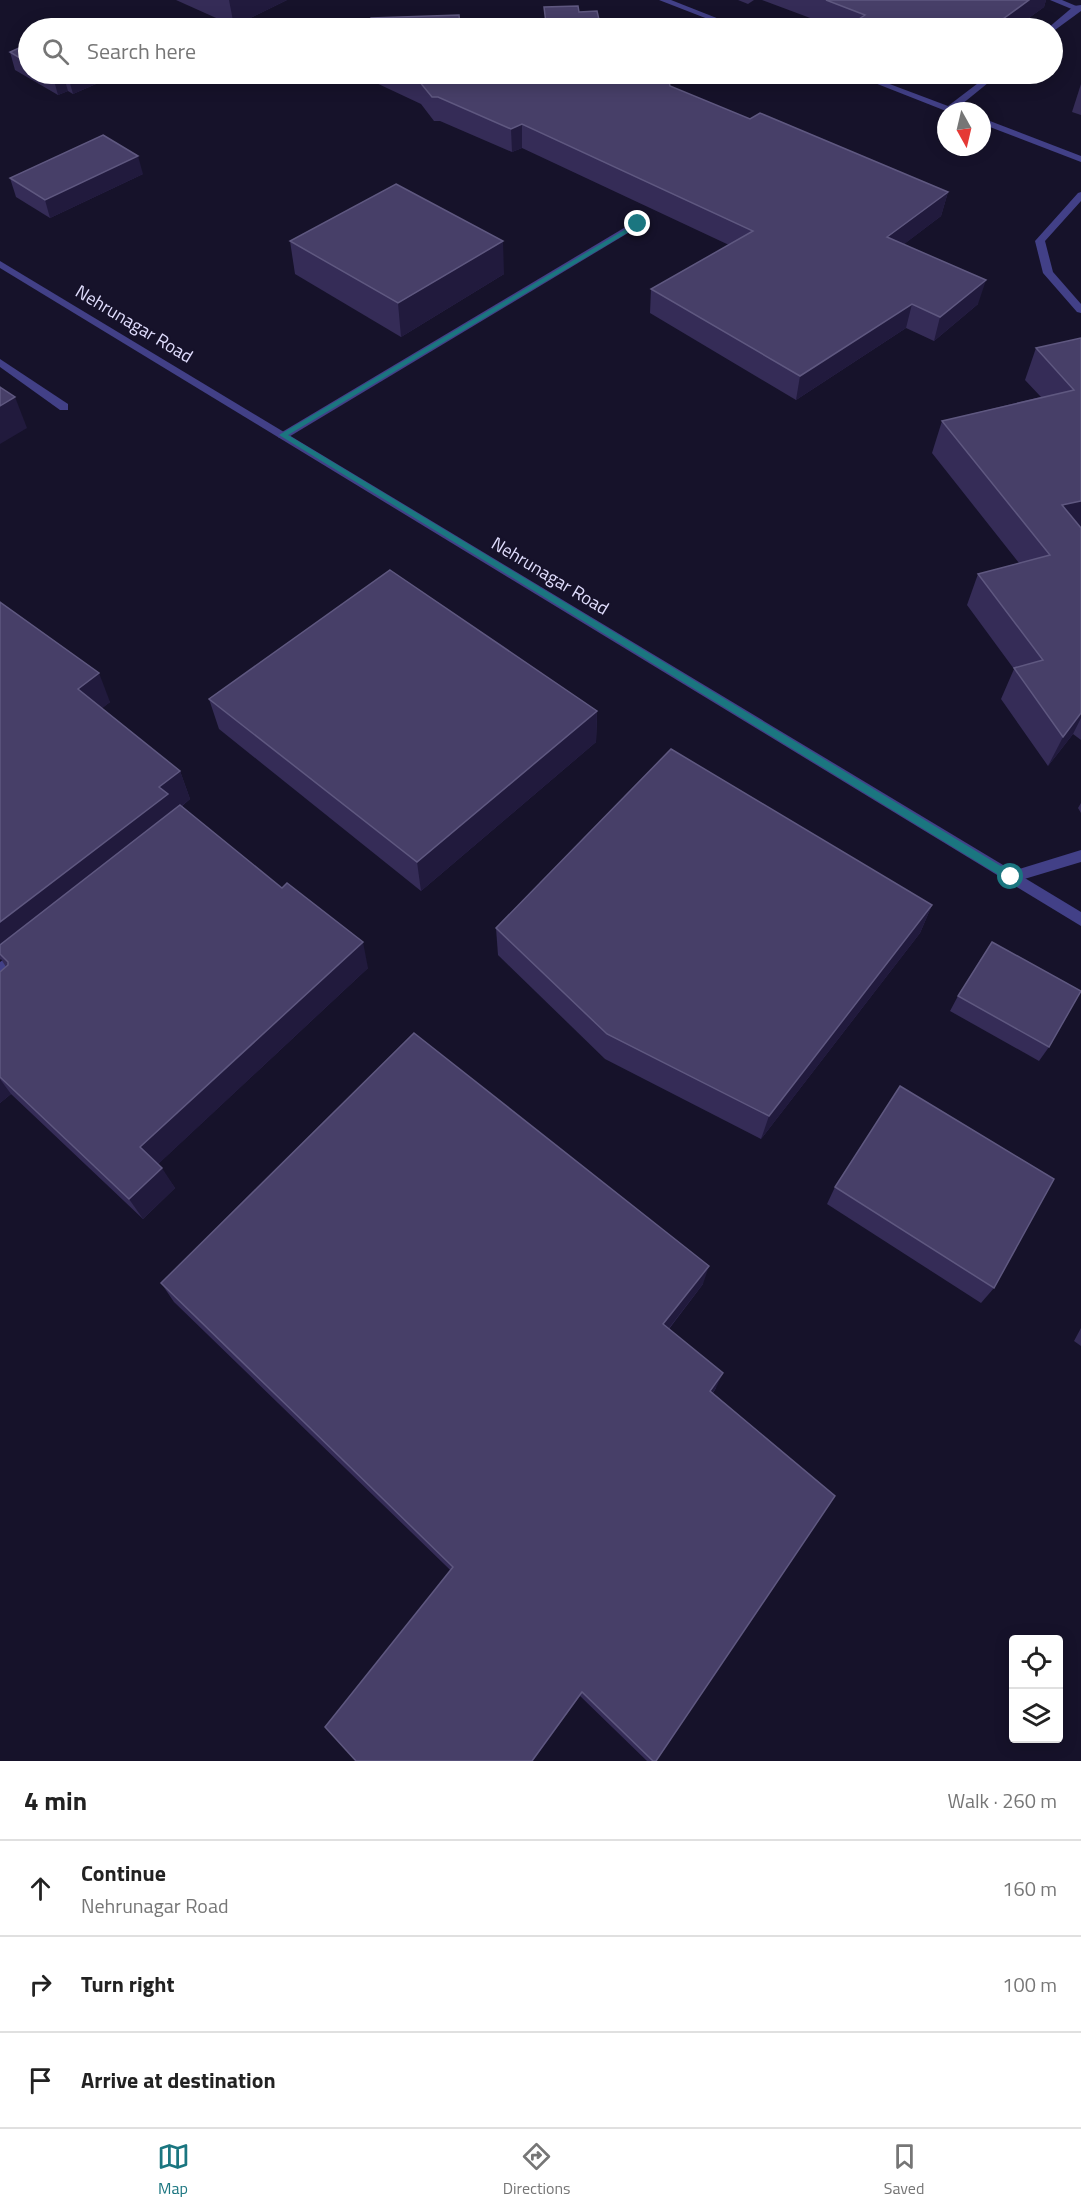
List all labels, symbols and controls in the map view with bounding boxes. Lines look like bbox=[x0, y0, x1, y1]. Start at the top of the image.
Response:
search box bbox=[18, 18, 1063, 84]
text: Search here bbox=[87, 34, 196, 68]
icon: search bbox=[39, 35, 72, 68]
north arrow bbox=[937, 102, 991, 156]
route end bbox=[624, 210, 650, 236]
street label: Nehrunagar Road bbox=[70, 278, 198, 369]
street label: Nehrunagar Road bbox=[486, 530, 614, 621]
route start bbox=[997, 863, 1023, 889]
map controls bbox=[1009, 1635, 1063, 1743]
button: locate bbox=[1009, 1635, 1063, 1689]
button: layers bbox=[1009, 1689, 1063, 1743]
text: 4 min bbox=[24, 1781, 87, 1820]
text: Walk · 260 m bbox=[948, 1785, 1057, 1816]
text: Continue bbox=[81, 1856, 166, 1890]
icon: ahead bbox=[24, 1872, 57, 1905]
text: 160 m bbox=[1002, 1873, 1057, 1904]
text: Nehrunagar Road bbox=[81, 1890, 228, 1921]
text: Turn right bbox=[81, 1967, 175, 2001]
icon: right bbox=[24, 1968, 57, 2001]
text: 100 m bbox=[1002, 1969, 1057, 2000]
text: Arrive at destination bbox=[81, 2063, 276, 2097]
icon: arrive bbox=[24, 2064, 57, 2097]
tab: Map bbox=[157, 2140, 190, 2200]
tab: Directions bbox=[503, 2140, 571, 2200]
tab: Saved bbox=[884, 2140, 924, 2200]

